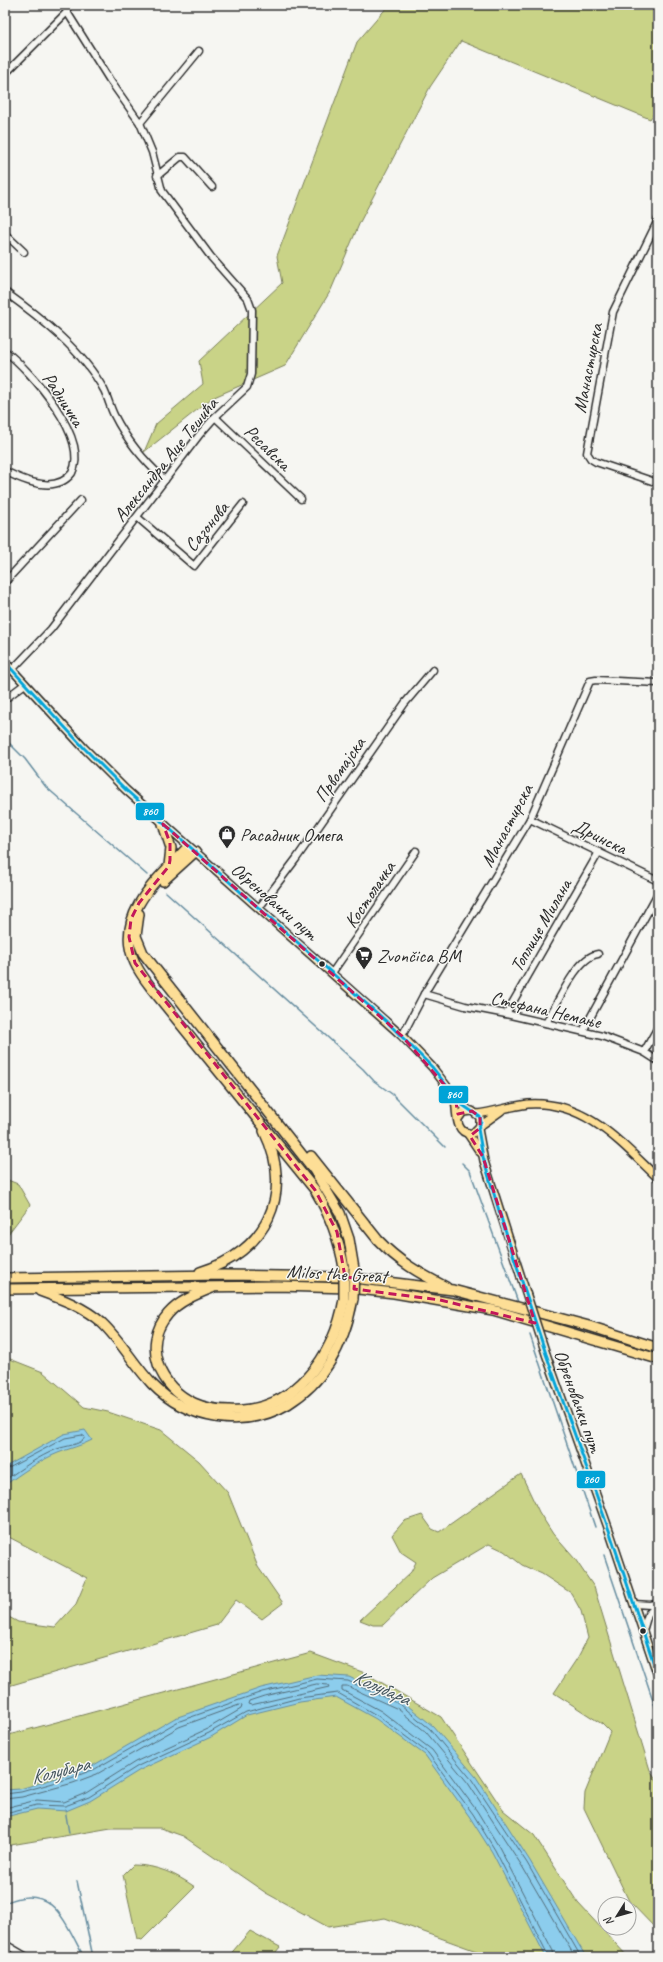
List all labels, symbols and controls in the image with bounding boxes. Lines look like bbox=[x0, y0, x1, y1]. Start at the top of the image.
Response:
street label: Манастирска bbox=[568, 320, 609, 415]
street label: Радничка bbox=[37, 368, 91, 433]
street label: Александра Аце Тешића bbox=[108, 391, 224, 527]
street label: Ресавска bbox=[239, 420, 297, 477]
street label: Сазонова bbox=[179, 495, 235, 557]
street label: Првомајска bbox=[309, 731, 372, 807]
street label: Манастирска bbox=[475, 778, 540, 871]
line badge: 860 bbox=[135, 802, 165, 821]
text: 860 bbox=[142, 804, 159, 818]
street label: Дринска bbox=[569, 814, 632, 861]
place label: Расадник Омега bbox=[240, 823, 344, 847]
shop icon: Расадник Омега bbox=[217, 824, 237, 849]
street label: Костолачка bbox=[339, 855, 402, 933]
street label: Обреновачки пут bbox=[226, 857, 324, 947]
street label: Топлице Милана bbox=[505, 873, 578, 976]
place label: Zvončica BM bbox=[377, 944, 462, 968]
supermarket icon: Zvončica BM bbox=[354, 945, 374, 970]
unlabelled marker bbox=[317, 959, 327, 969]
street label: Стефана Немање bbox=[488, 986, 605, 1035]
line badge: 860 bbox=[438, 1085, 469, 1104]
text: 860 bbox=[446, 1087, 463, 1101]
street label: Milos the Great bbox=[286, 1259, 390, 1289]
street label: Обреновачки пут bbox=[548, 1347, 608, 1457]
line badge: 860 bbox=[576, 1470, 606, 1489]
text: 860 bbox=[583, 1472, 600, 1486]
unlabelled marker bbox=[638, 1626, 648, 1636]
water label: Колубара bbox=[350, 1664, 416, 1712]
water label: Колубара bbox=[28, 1751, 94, 1790]
north arrow bbox=[597, 1896, 637, 1936]
text: N bbox=[600, 1913, 617, 1929]

